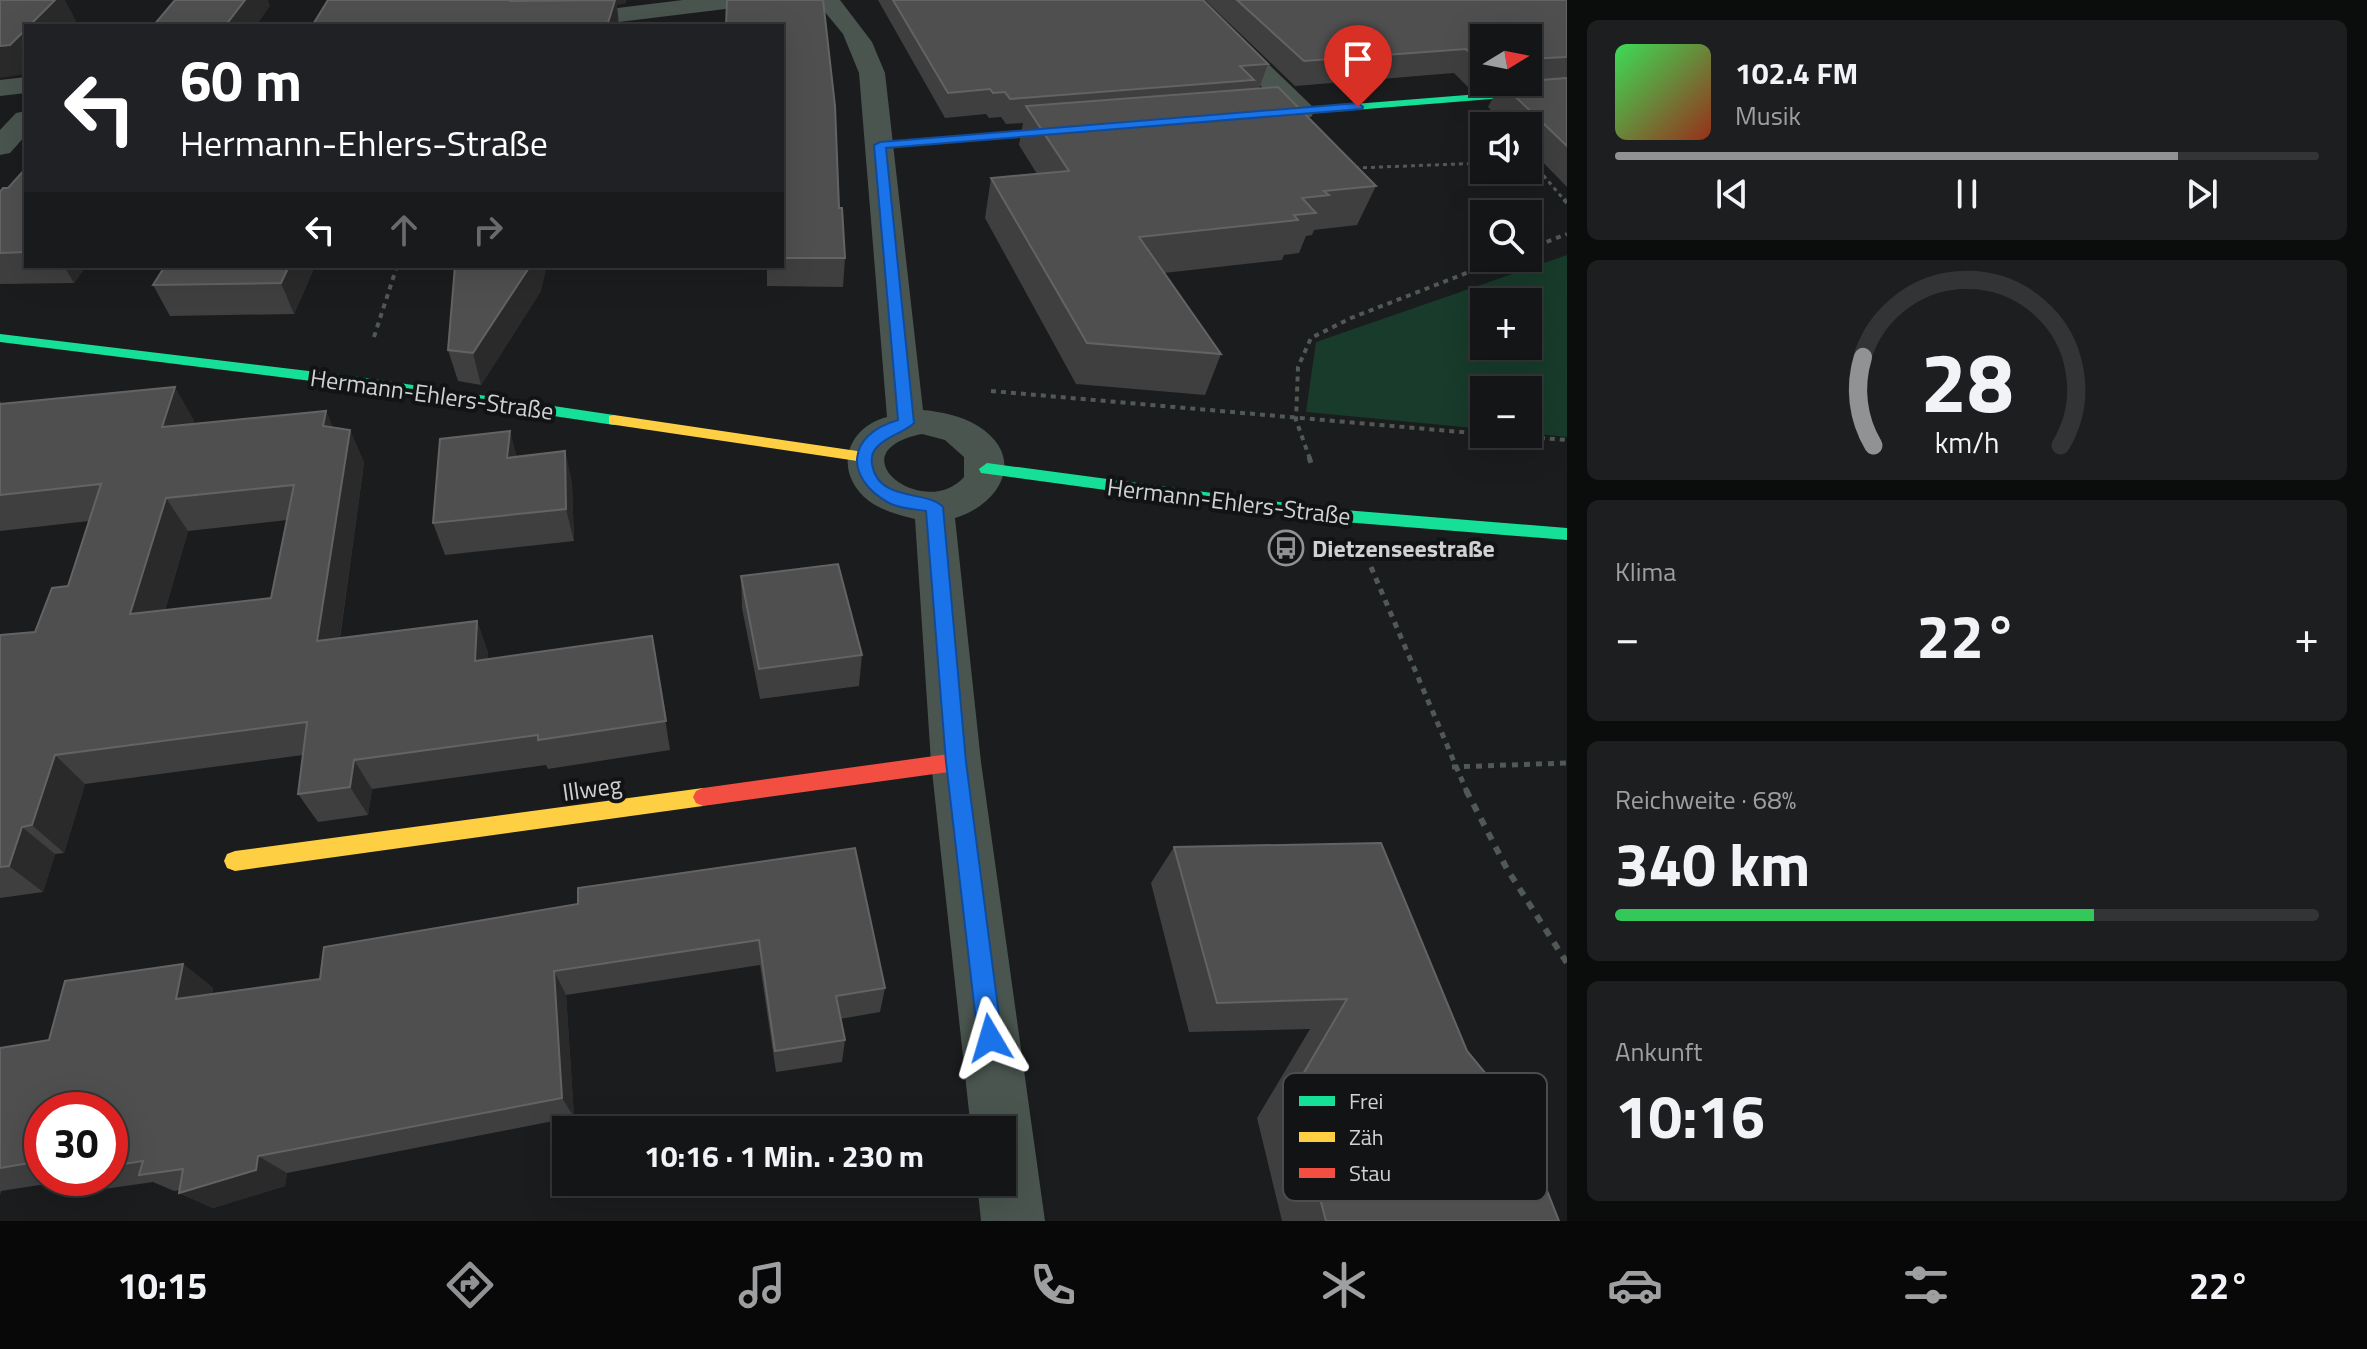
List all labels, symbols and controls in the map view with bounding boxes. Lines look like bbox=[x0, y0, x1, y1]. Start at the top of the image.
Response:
north arrow bbox=[1470, 24, 1542, 96]
map controls bbox=[1470, 24, 1542, 448]
pin bbox=[1324, 25, 1392, 107]
icon: arrive bbox=[1336, 37, 1380, 81]
text: 60 m bbox=[180, 38, 302, 123]
text: 102.4 FM bbox=[1735, 50, 1858, 96]
icon: left bbox=[48, 56, 152, 160]
text: Musik bbox=[1735, 96, 1801, 135]
button: sound bbox=[1470, 112, 1542, 184]
text: Hermann-Ehlers-Straße bbox=[180, 115, 548, 170]
icon: previous bbox=[1710, 172, 1754, 216]
icon: pause bbox=[1945, 172, 1989, 216]
icon: next bbox=[2180, 172, 2224, 216]
button: search bbox=[1470, 200, 1542, 272]
icon: left bbox=[298, 208, 342, 252]
icon: ahead bbox=[382, 208, 426, 252]
icon: right bbox=[466, 208, 510, 252]
button: + bbox=[1470, 288, 1542, 360]
text: 28 bbox=[1920, 318, 2014, 444]
street label: Hermann-Ehlers-Straße bbox=[308, 359, 556, 429]
button: − bbox=[1470, 376, 1542, 448]
text: km/h bbox=[1935, 421, 1999, 464]
street label: Hermann-Ehlers-Straße bbox=[1105, 468, 1353, 534]
bus stop icon: Dietzenseestraße bbox=[1267, 529, 1305, 567]
place label: Dietzenseestraße bbox=[1312, 530, 1495, 566]
text: Klima bbox=[1615, 552, 1676, 591]
text: 22° bbox=[1917, 590, 2017, 681]
text: − bbox=[1615, 603, 1640, 670]
text: + bbox=[2294, 603, 2319, 670]
street label: Illweg bbox=[560, 766, 624, 810]
text: Reichweite · 68% bbox=[1615, 780, 1796, 819]
text: 340 km bbox=[1615, 818, 1810, 909]
position arrow bbox=[948, 996, 1032, 1080]
text: Ankunft bbox=[1615, 1032, 1702, 1071]
text: 10:16 bbox=[1615, 1070, 1765, 1161]
legend bbox=[1283, 1073, 1547, 1201]
text: Frei bbox=[1349, 1084, 1383, 1118]
speed limit sign: 30 bbox=[24, 1092, 128, 1196]
text: Zäh bbox=[1349, 1120, 1384, 1154]
text: 10:16 · 1 Min. · 230 m bbox=[644, 1133, 924, 1179]
text: Stau bbox=[1349, 1156, 1391, 1190]
icon: directions bbox=[442, 1257, 498, 1313]
icon: music bbox=[734, 1257, 790, 1313]
icon: phone bbox=[1025, 1257, 1081, 1313]
icon: climate bbox=[1316, 1257, 1372, 1313]
icon: car bbox=[1607, 1257, 1663, 1313]
icon: filters bbox=[1898, 1257, 1954, 1313]
text: 10:15 bbox=[118, 1258, 207, 1313]
text: 22° bbox=[2189, 1258, 2249, 1313]

